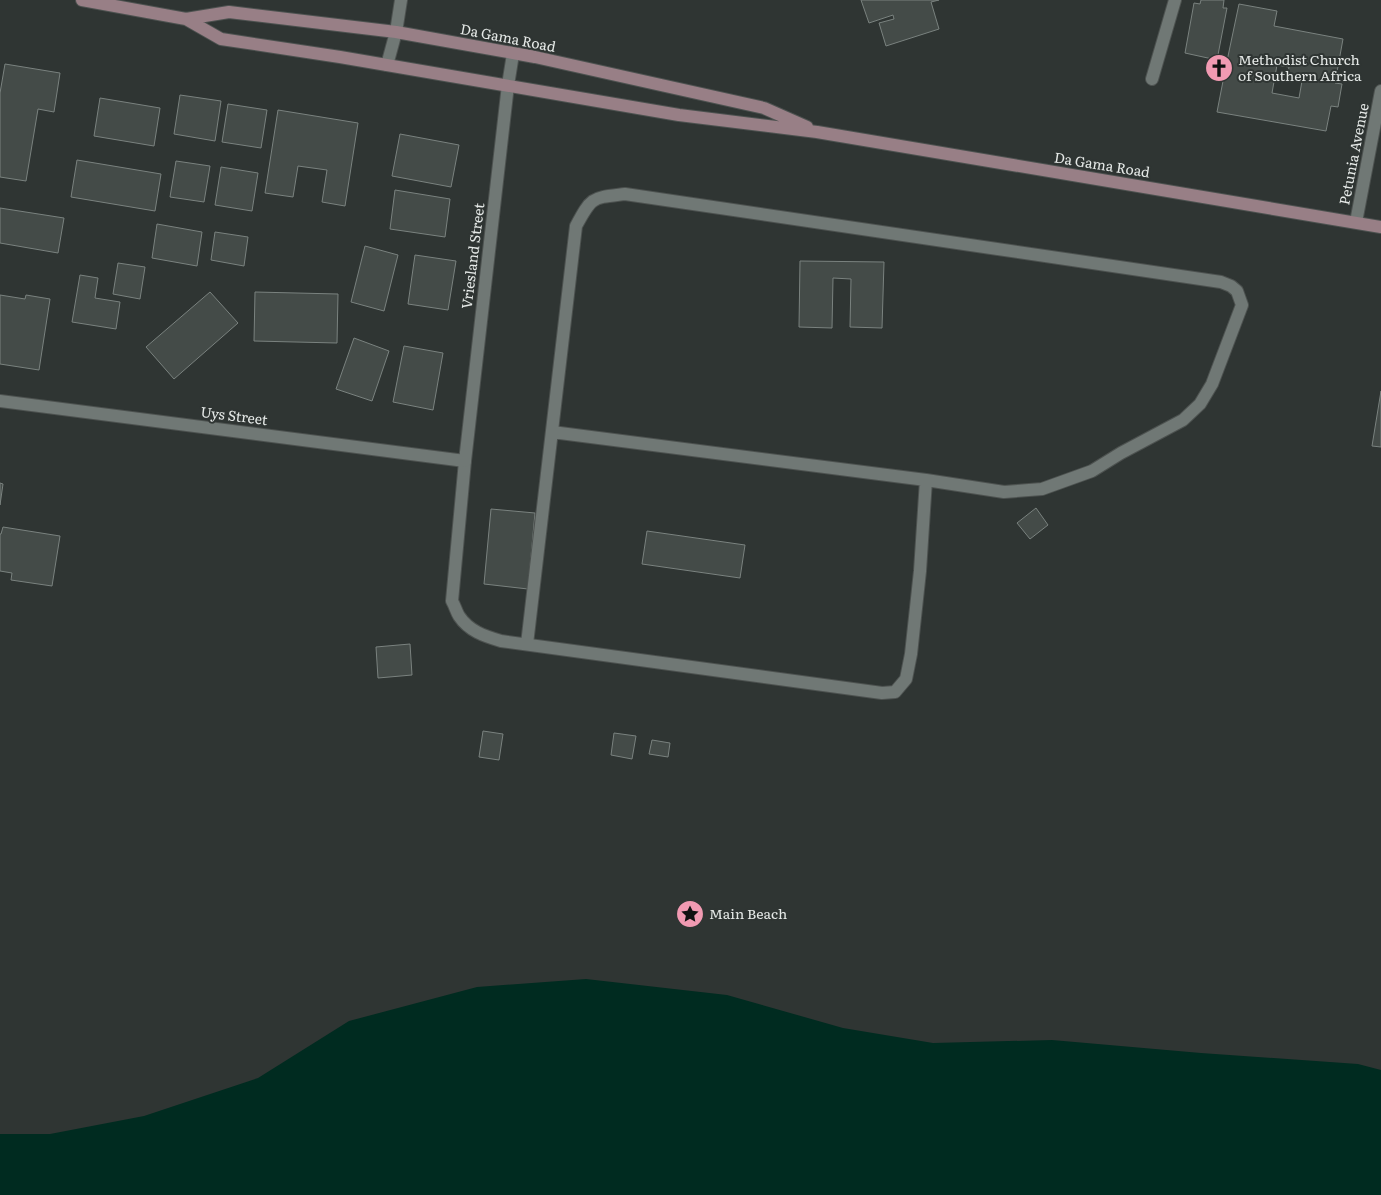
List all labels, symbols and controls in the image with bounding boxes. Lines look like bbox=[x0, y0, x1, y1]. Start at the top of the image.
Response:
street label: Da Gama Road bbox=[459, 18, 558, 56]
place label: Methodist Church of Southern Africa bbox=[1238, 49, 1362, 85]
church icon: Methodist Church of Southern Africa bbox=[1204, 53, 1234, 83]
street label: Petunia Avenue bbox=[1333, 101, 1373, 206]
street label: Da Gama Road bbox=[1053, 147, 1152, 182]
street label: Vriesland Street bbox=[456, 201, 488, 310]
street label: Uys Street bbox=[199, 401, 269, 429]
place icon: Main Beach bbox=[675, 899, 705, 929]
place label: Main Beach bbox=[709, 903, 787, 923]

